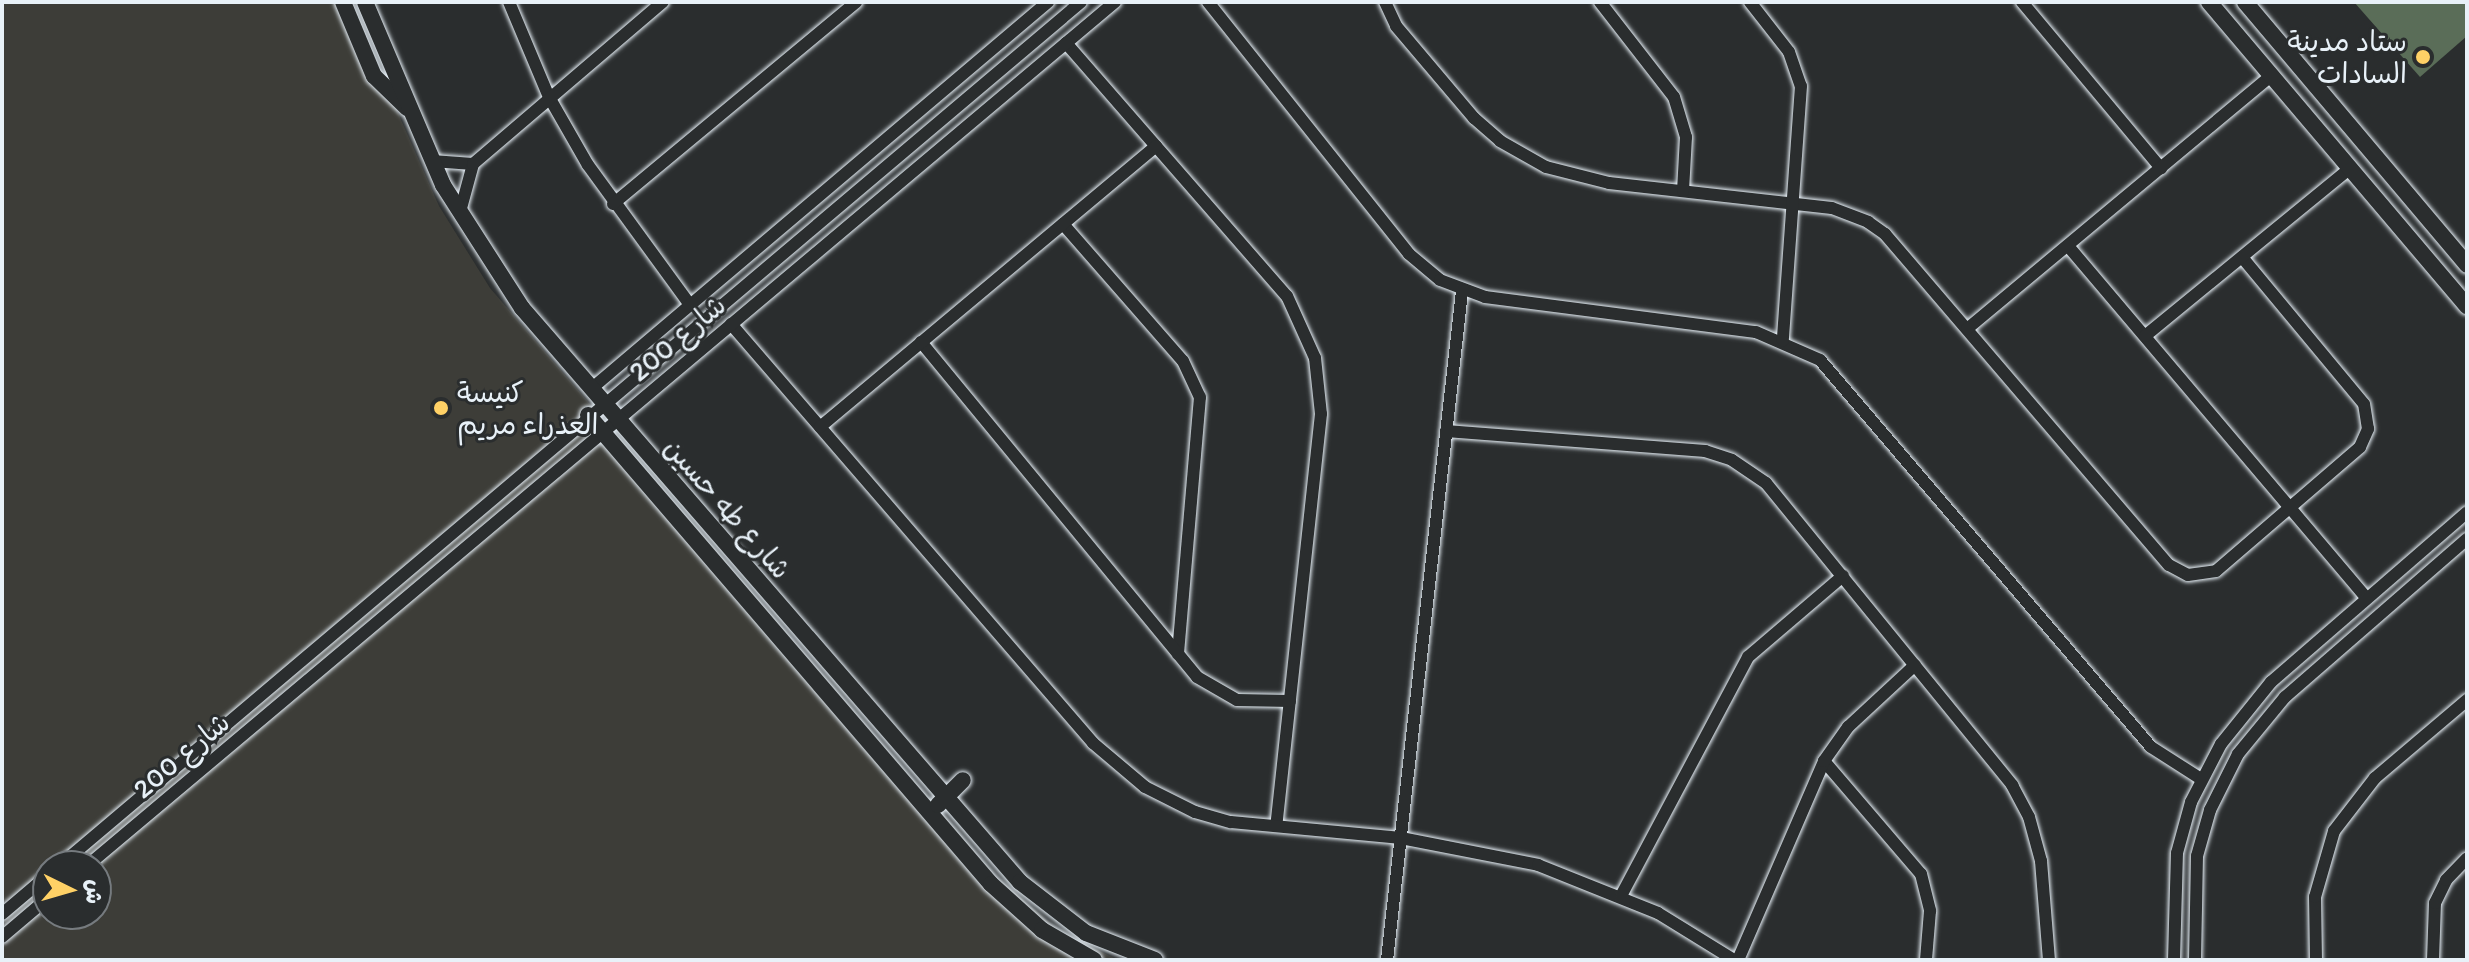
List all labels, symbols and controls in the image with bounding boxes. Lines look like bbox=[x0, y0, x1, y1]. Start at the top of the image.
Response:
place label: ستاد مدينة السادات bbox=[2287, 24, 2407, 90]
marker: ستاد مدينة السادات bbox=[2414, 48, 2432, 66]
street label: شارع 200 bbox=[622, 288, 732, 388]
place label: كنيسة العذراء مريم bbox=[457, 375, 599, 441]
marker: كنيسة العذراء مريم bbox=[432, 399, 450, 417]
street label: شارع طه حسين bbox=[658, 431, 798, 585]
street label: شارع 200 bbox=[126, 705, 236, 805]
north arrow bbox=[32, 850, 112, 930]
text: ش bbox=[80, 879, 109, 905]

